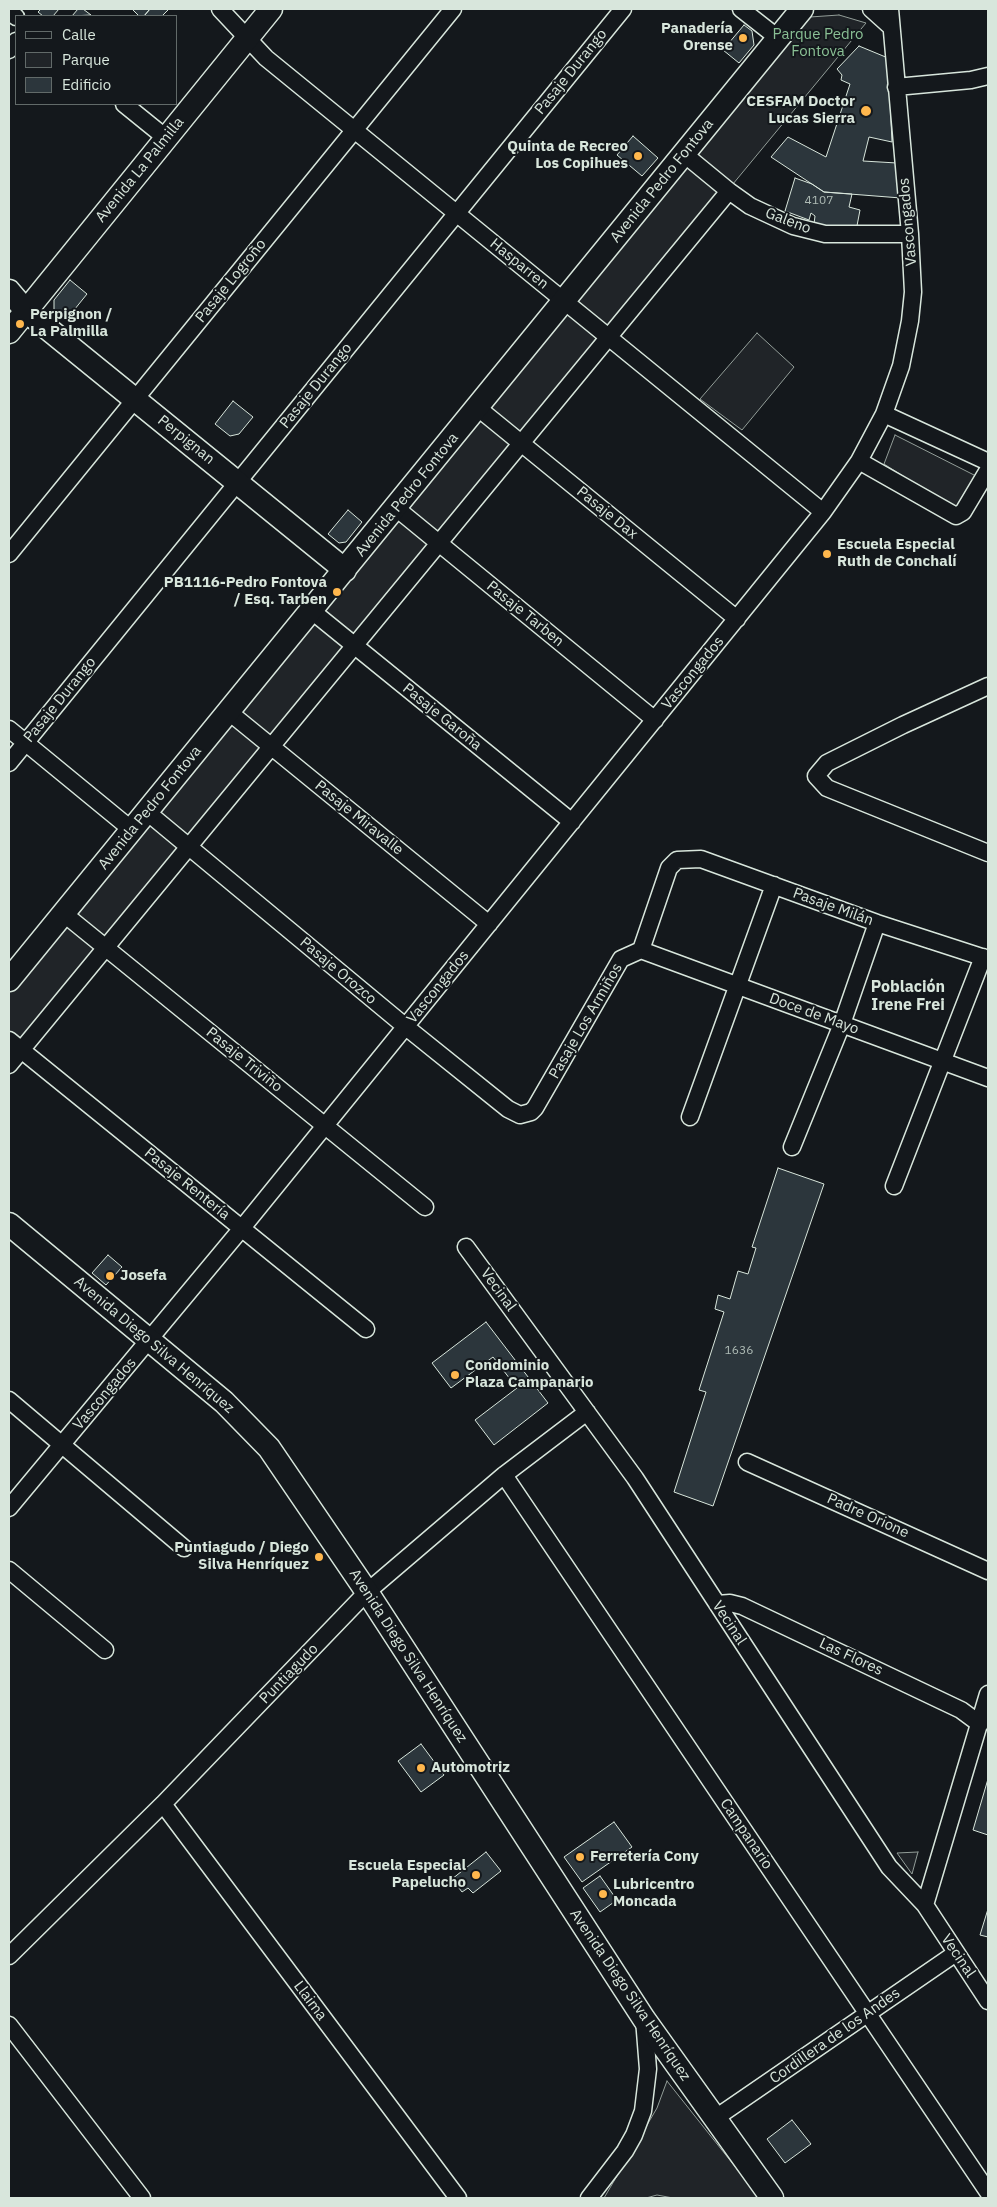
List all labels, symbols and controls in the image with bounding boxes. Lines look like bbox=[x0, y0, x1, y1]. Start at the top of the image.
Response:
legend bbox=[15, 15, 178, 105]
place label: Panadería Orense bbox=[661, 20, 733, 55]
text: Calle bbox=[62, 25, 96, 44]
street label: Pasaje Durango bbox=[531, 26, 611, 118]
park label: Parque Pedro Fontova bbox=[773, 26, 863, 61]
marker: Panadería Orense bbox=[737, 32, 749, 44]
text: Parque bbox=[62, 50, 110, 69]
text: Edificio bbox=[62, 75, 111, 94]
place label: CESFAM Doctor Lucas Sierra bbox=[746, 93, 855, 128]
marker: CESFAM Doctor Lucas Sierra bbox=[859, 104, 873, 118]
street label: Avenida La Palmilla bbox=[92, 114, 188, 226]
street label: Avenida Pedro Fontova bbox=[607, 115, 717, 247]
place label: Quinta de Recreo Los Copihues bbox=[507, 138, 628, 173]
marker: Quinta de Recreo Los Copihues bbox=[632, 150, 644, 162]
street label: Vascongados bbox=[895, 177, 921, 267]
house number: 4107 bbox=[805, 194, 833, 208]
street label: Galeno bbox=[763, 204, 813, 238]
street label: Hasparren bbox=[486, 235, 552, 293]
street label: Pasaje Logroño bbox=[192, 236, 270, 326]
place label: Perpignon / La Palmilla bbox=[30, 306, 112, 341]
marker: Perpignon / La Palmilla bbox=[14, 318, 26, 330]
street label: Pasaje Durango bbox=[276, 340, 356, 432]
street label: Perpignan bbox=[154, 412, 218, 468]
street label: Avenida Pedro Fontova bbox=[352, 429, 462, 561]
street label: Pasaje Dax bbox=[573, 483, 641, 543]
place label: Escuela Especial Ruth de Conchalí bbox=[837, 536, 957, 571]
marker: Escuela Especial Ruth de Conchalí bbox=[821, 548, 833, 560]
place label: PB1116-Pedro Fontova / Esq. Tarben bbox=[164, 574, 327, 609]
street label: Pasaje Tarben bbox=[483, 577, 567, 651]
marker: PB1116-Pedro Fontova / Esq. Tarben bbox=[331, 586, 343, 598]
street label: Vascongados bbox=[658, 633, 728, 713]
street label: Pasaje Durango bbox=[20, 654, 100, 746]
street label: Pasaje Garoña bbox=[399, 680, 485, 754]
street label: Avenida Pedro Fontova bbox=[95, 742, 205, 874]
street label: Pasaje Miravalle bbox=[311, 777, 407, 859]
street label: Pasaje Milán bbox=[790, 884, 876, 930]
street label: Pasaje Orozco bbox=[296, 934, 380, 1008]
street label: Vascongados bbox=[403, 947, 473, 1027]
street label: Pasaje Los Armiños bbox=[546, 960, 626, 1082]
district label: Población Irene Frei bbox=[871, 977, 945, 1015]
street label: Doce de Mayo bbox=[767, 989, 861, 1039]
street label: Pasaje Triviño bbox=[202, 1024, 286, 1096]
street label: Pasaje Rentería bbox=[141, 1144, 233, 1224]
street label: Vecinal bbox=[476, 1265, 520, 1315]
place label: Josefa bbox=[120, 1267, 167, 1285]
marker: Josefa bbox=[104, 1270, 116, 1282]
street label: Avenida Diego Silva Henríquez bbox=[70, 1273, 238, 1417]
house number: 1636 bbox=[725, 1344, 753, 1358]
street label: Vascongados bbox=[70, 1354, 140, 1434]
place label: Condominio Plaza Campanario bbox=[465, 1357, 593, 1392]
marker: Condominio Plaza Campanario bbox=[449, 1369, 461, 1381]
street label: Padre Orione bbox=[824, 1490, 912, 1542]
place label: Puntiagudo / Diego Silva Henríquez bbox=[174, 1539, 309, 1574]
marker: Puntiagudo / Diego Silva Henríquez bbox=[313, 1551, 325, 1563]
street label: Avenida Diego Silva Henríquez bbox=[345, 1566, 471, 1746]
street label: Vecinal bbox=[708, 1598, 750, 1648]
street label: Las Flores bbox=[816, 1634, 886, 1680]
street label: Puntiagudo bbox=[256, 1640, 322, 1708]
place label: Automotriz bbox=[431, 1759, 510, 1777]
marker: Automotriz bbox=[415, 1762, 427, 1774]
street label: Campanario bbox=[716, 1795, 776, 1873]
place label: Ferretería Cony bbox=[590, 1848, 699, 1866]
marker: Ferretería Cony bbox=[574, 1851, 586, 1863]
place label: Escuela Especial Papelucho bbox=[348, 1857, 466, 1892]
marker: Escuela Especial Papelucho bbox=[470, 1869, 482, 1881]
place label: Lubricentro Moncada bbox=[613, 1876, 695, 1911]
marker: Lubricentro Moncada bbox=[597, 1888, 609, 1900]
street label: Avenida Diego Silva Henríquez bbox=[566, 1906, 694, 2084]
street label: Vecinal bbox=[937, 1931, 979, 1981]
street label: Llaima bbox=[289, 1978, 331, 2024]
street label: Cordillera de los Andes bbox=[766, 1984, 904, 2088]

